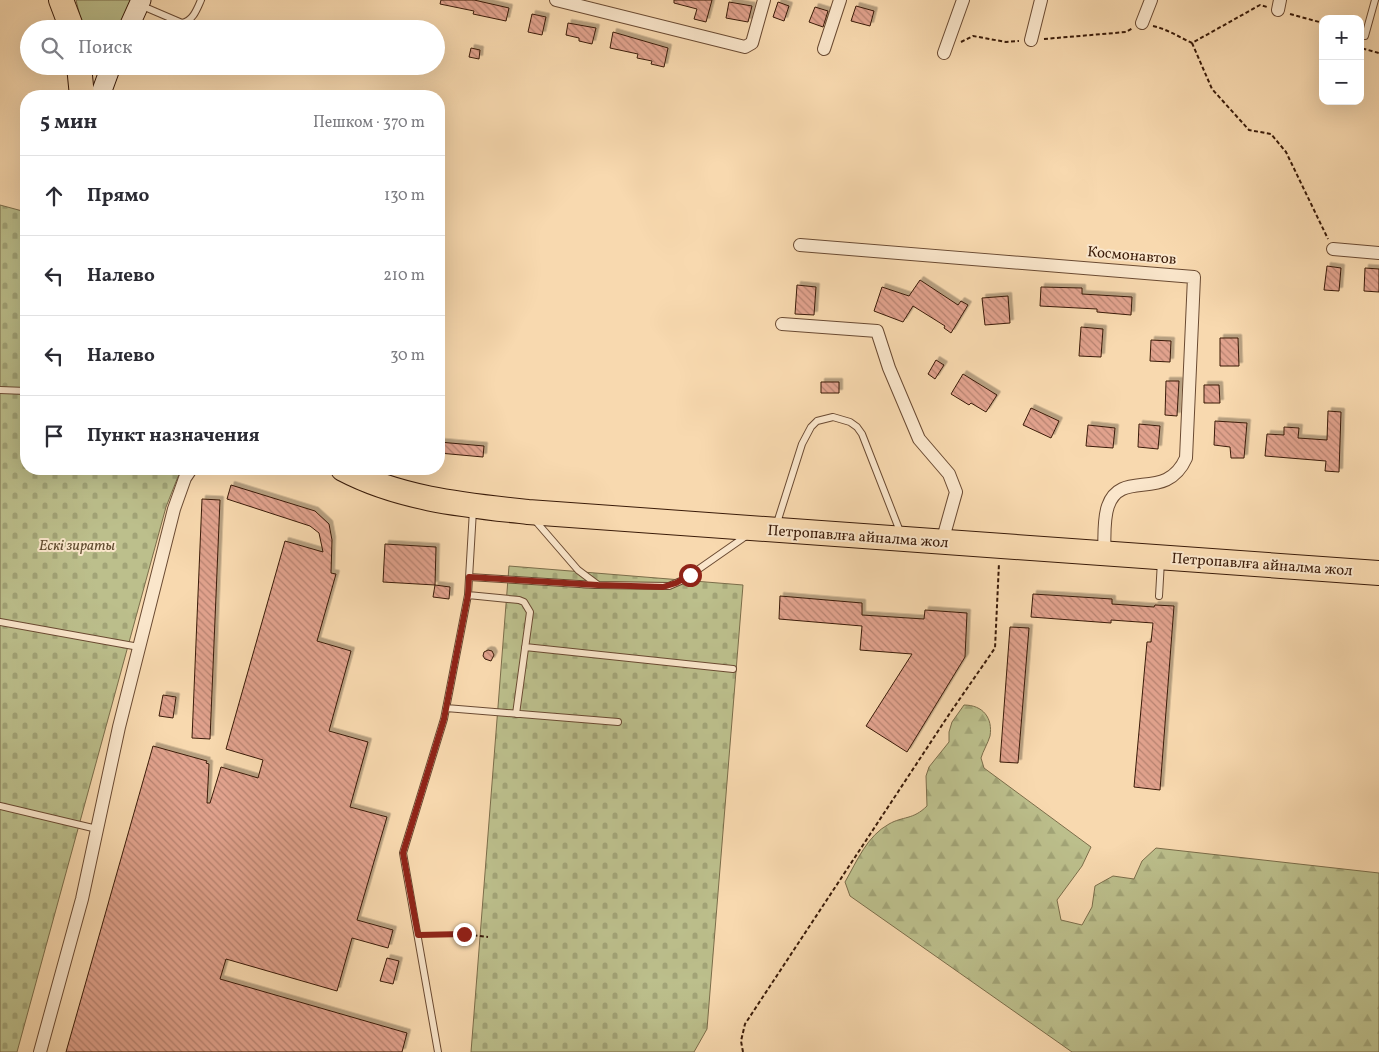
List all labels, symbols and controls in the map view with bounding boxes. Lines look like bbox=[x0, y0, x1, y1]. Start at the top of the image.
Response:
map controls bbox=[1319, 15, 1364, 105]
button: + bbox=[1319, 15, 1364, 60]
search box bbox=[20, 20, 445, 75]
icon: search bbox=[38, 34, 66, 62]
text: Поиск bbox=[78, 35, 132, 61]
button: − bbox=[1319, 60, 1364, 105]
text: 5 мин bbox=[40, 108, 97, 137]
text: Пешком · 370 m bbox=[313, 112, 425, 134]
icon: ahead bbox=[40, 182, 68, 210]
text: Прямо bbox=[87, 183, 149, 209]
text: 130 m bbox=[384, 185, 425, 207]
street label: Космонавтов bbox=[1086, 242, 1177, 271]
icon: left bbox=[40, 262, 68, 290]
text: Налево bbox=[87, 263, 155, 289]
text: 210 m bbox=[383, 265, 425, 287]
icon: left bbox=[40, 342, 68, 370]
text: Налево bbox=[87, 343, 155, 369]
text: 30 m bbox=[390, 345, 425, 367]
icon: arrive bbox=[40, 422, 68, 450]
text: Пункт назначения bbox=[87, 423, 260, 449]
street label: Петропавлға айналма жол bbox=[767, 521, 949, 554]
park label: Ескі зираты bbox=[39, 536, 116, 557]
street label: Петропавлға айналма жол bbox=[1171, 549, 1353, 582]
route start bbox=[679, 564, 702, 587]
route end bbox=[453, 923, 476, 946]

